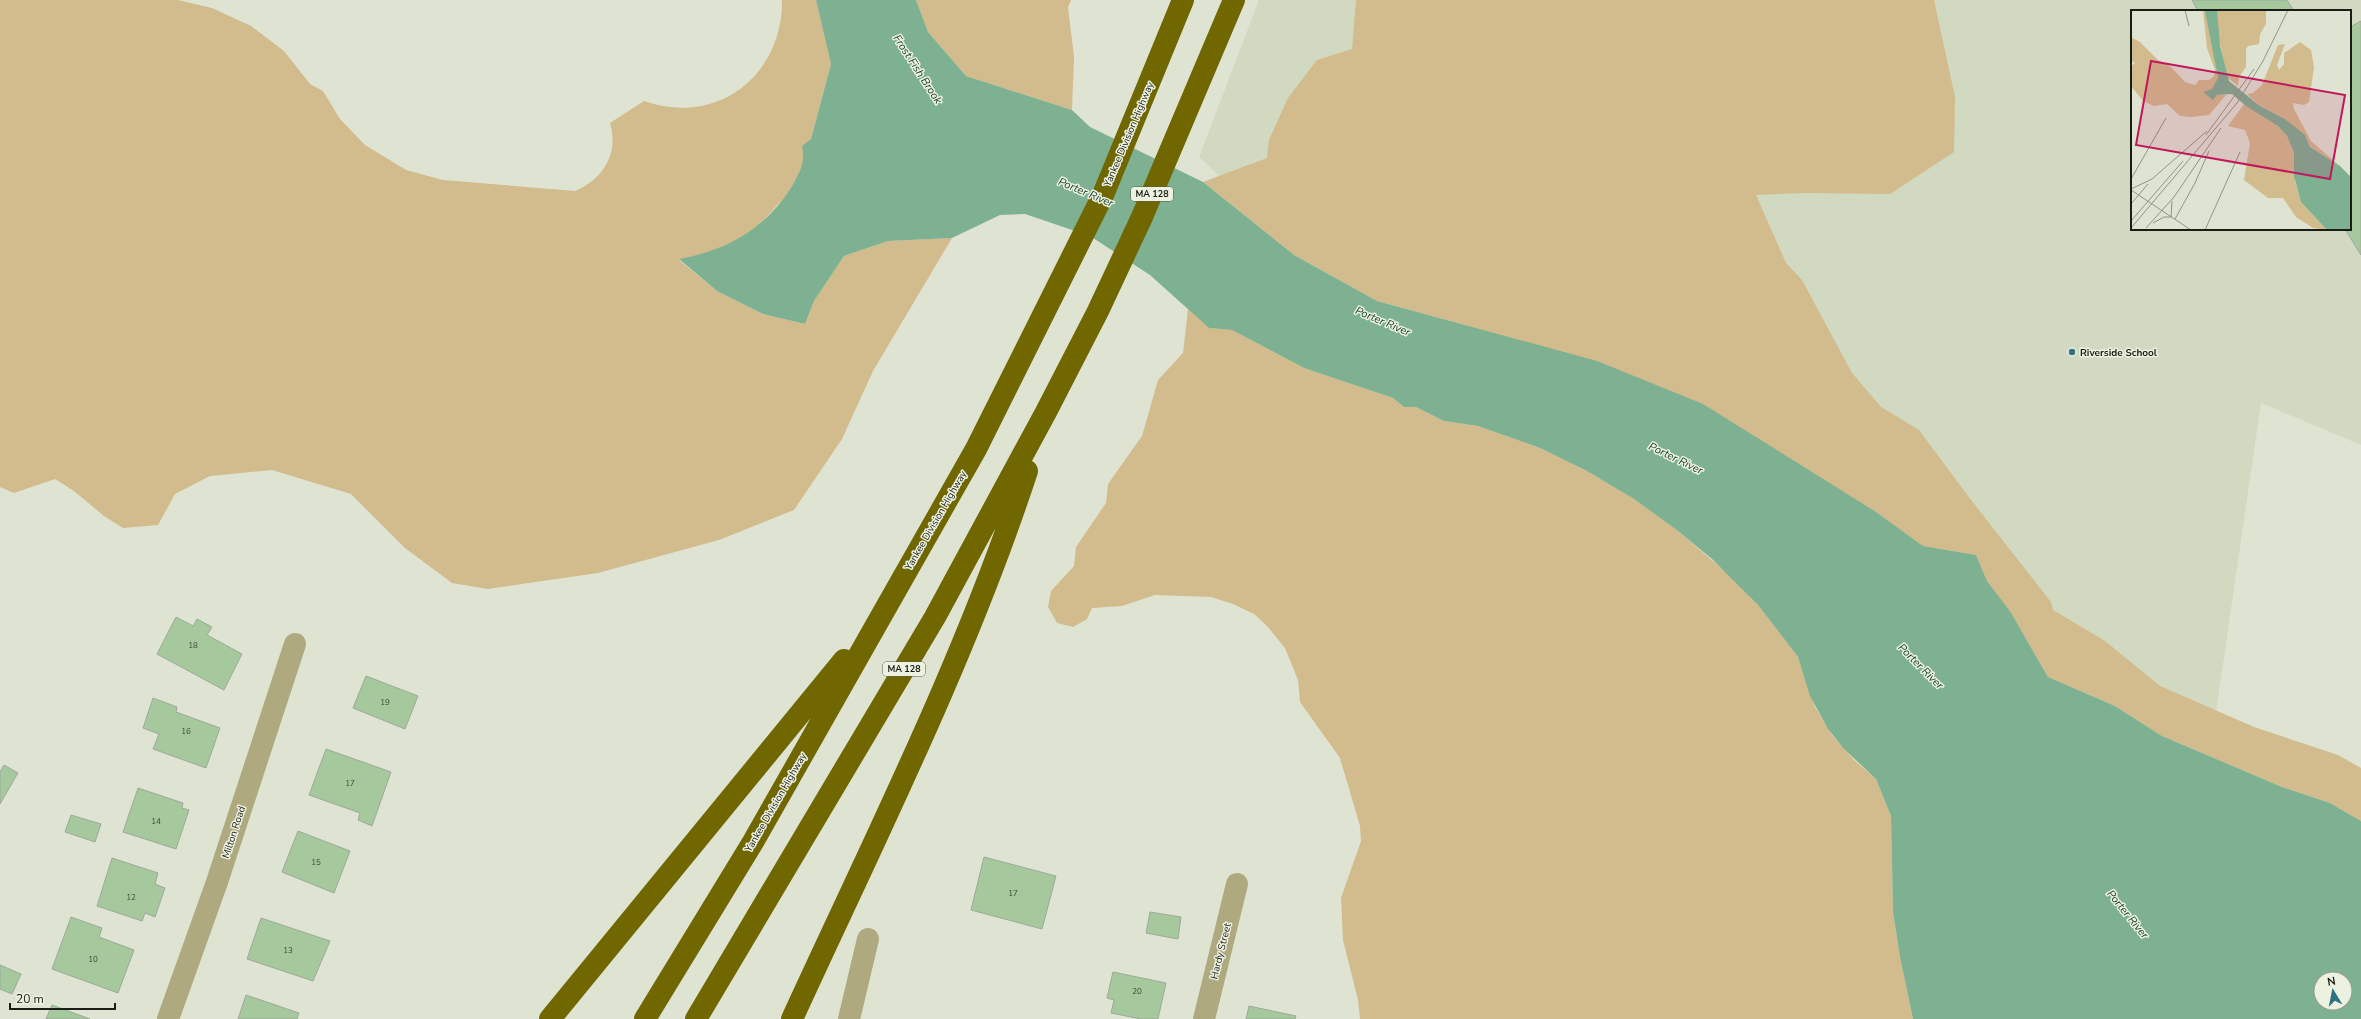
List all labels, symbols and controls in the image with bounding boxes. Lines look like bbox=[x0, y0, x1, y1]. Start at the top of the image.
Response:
inset map bbox=[2131, 10, 2351, 230]
water label: Frost Fish Brook bbox=[890, 32, 946, 107]
street label: Yankee Division Highway bbox=[1100, 79, 1158, 190]
water label: Porter River bbox=[1056, 174, 1117, 211]
road number: MA 128 bbox=[1131, 187, 1173, 201]
water label: Porter River bbox=[1353, 303, 1414, 340]
place label: Riverside School bbox=[2080, 346, 2158, 360]
marker: Riverside School bbox=[2067, 347, 2077, 357]
water label: Porter River bbox=[1646, 439, 1706, 479]
street label: Yankee Division Highway bbox=[901, 468, 970, 574]
house number: 18 bbox=[188, 640, 198, 651]
water label: Porter River bbox=[1895, 640, 1947, 693]
road number: MA 128 bbox=[883, 662, 925, 676]
house number: 19 bbox=[380, 697, 390, 708]
house number: 16 bbox=[181, 726, 191, 737]
street label: Yankee Division Highway bbox=[741, 750, 810, 856]
house number: 17 bbox=[345, 778, 355, 789]
street label: Milton Road bbox=[219, 804, 249, 860]
house number: 14 bbox=[151, 816, 161, 827]
house number: 15 bbox=[311, 857, 321, 868]
water label: Porter River bbox=[2103, 887, 2153, 943]
house number: 17 bbox=[1008, 888, 1018, 899]
house number: 12 bbox=[126, 892, 136, 903]
street label: Hardy Street bbox=[1207, 921, 1235, 981]
house number: 13 bbox=[283, 945, 293, 956]
house number: 10 bbox=[88, 954, 98, 965]
north arrow bbox=[2313, 971, 2353, 1011]
text: N bbox=[2326, 974, 2337, 990]
scale bar bbox=[10, 985, 115, 1011]
house number: 20 bbox=[1132, 986, 1142, 997]
text: 20 m bbox=[16, 991, 44, 1007]

